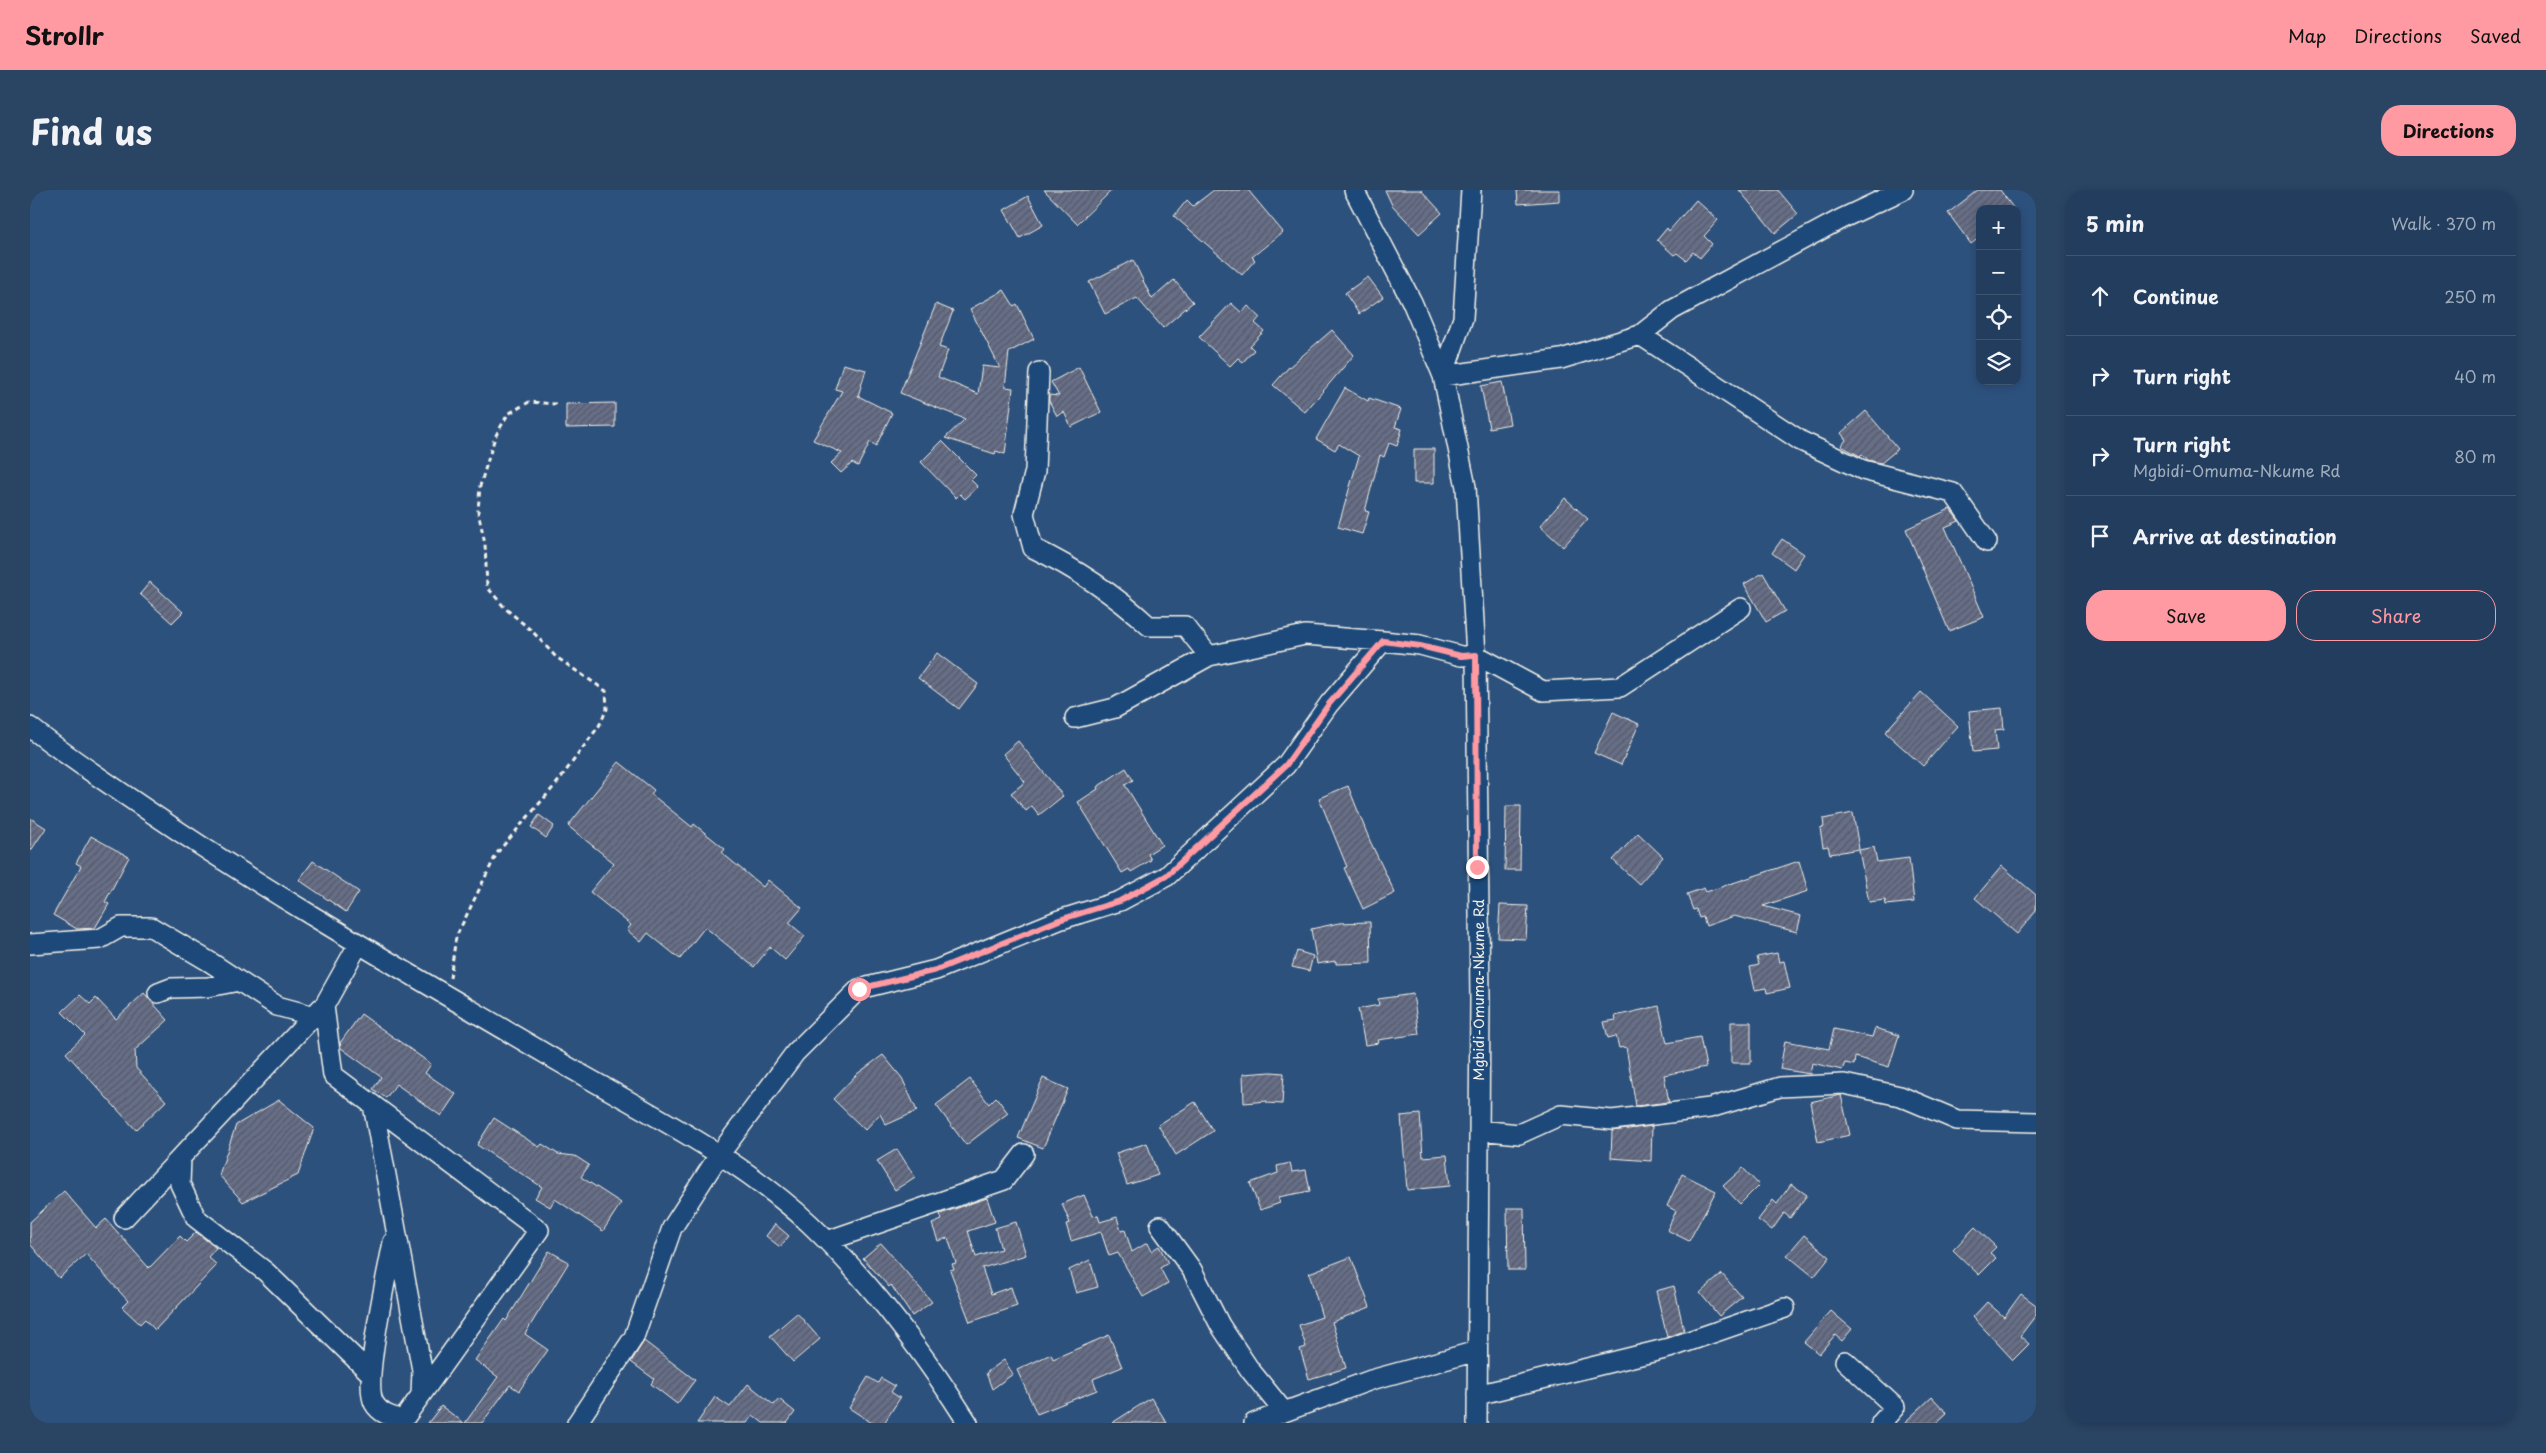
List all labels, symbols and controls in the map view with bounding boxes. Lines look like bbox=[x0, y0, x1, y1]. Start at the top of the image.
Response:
text: Strollr bbox=[25, 17, 104, 53]
text: Map bbox=[2288, 22, 2326, 49]
text: Directions bbox=[2354, 22, 2442, 49]
text: Saved bbox=[2470, 22, 2521, 49]
text: Find us bbox=[30, 104, 152, 157]
button: Directions bbox=[2381, 105, 2516, 156]
map controls bbox=[1976, 205, 2021, 385]
button: + bbox=[1976, 205, 2021, 250]
text: 5 min bbox=[2086, 207, 2144, 239]
text: Walk · 370 m bbox=[2391, 211, 2496, 235]
button: − bbox=[1976, 250, 2021, 295]
icon: ahead bbox=[2086, 282, 2114, 310]
text: Continue bbox=[2133, 282, 2219, 310]
text: 250 m bbox=[2445, 284, 2496, 308]
button: locate bbox=[1976, 295, 2021, 340]
button: layers bbox=[1976, 340, 2021, 385]
icon: right bbox=[2086, 362, 2114, 390]
text: Turn right bbox=[2133, 362, 2231, 390]
text: 40 m bbox=[2454, 364, 2496, 388]
text: Turn right bbox=[2133, 430, 2231, 458]
icon: right bbox=[2086, 442, 2114, 470]
text: 80 m bbox=[2454, 444, 2496, 468]
text: Mgbidi-Omuma-Nkume Rd bbox=[2133, 458, 2340, 482]
icon: arrive bbox=[2086, 522, 2114, 550]
text: Arrive at destination bbox=[2133, 522, 2337, 550]
button: Save bbox=[2086, 590, 2286, 641]
button: Share bbox=[2296, 590, 2496, 641]
route end bbox=[1466, 856, 1489, 879]
street label: Mgbidi-Omuma-Nkume Rd bbox=[1468, 899, 1489, 1081]
route start bbox=[848, 978, 871, 1001]

